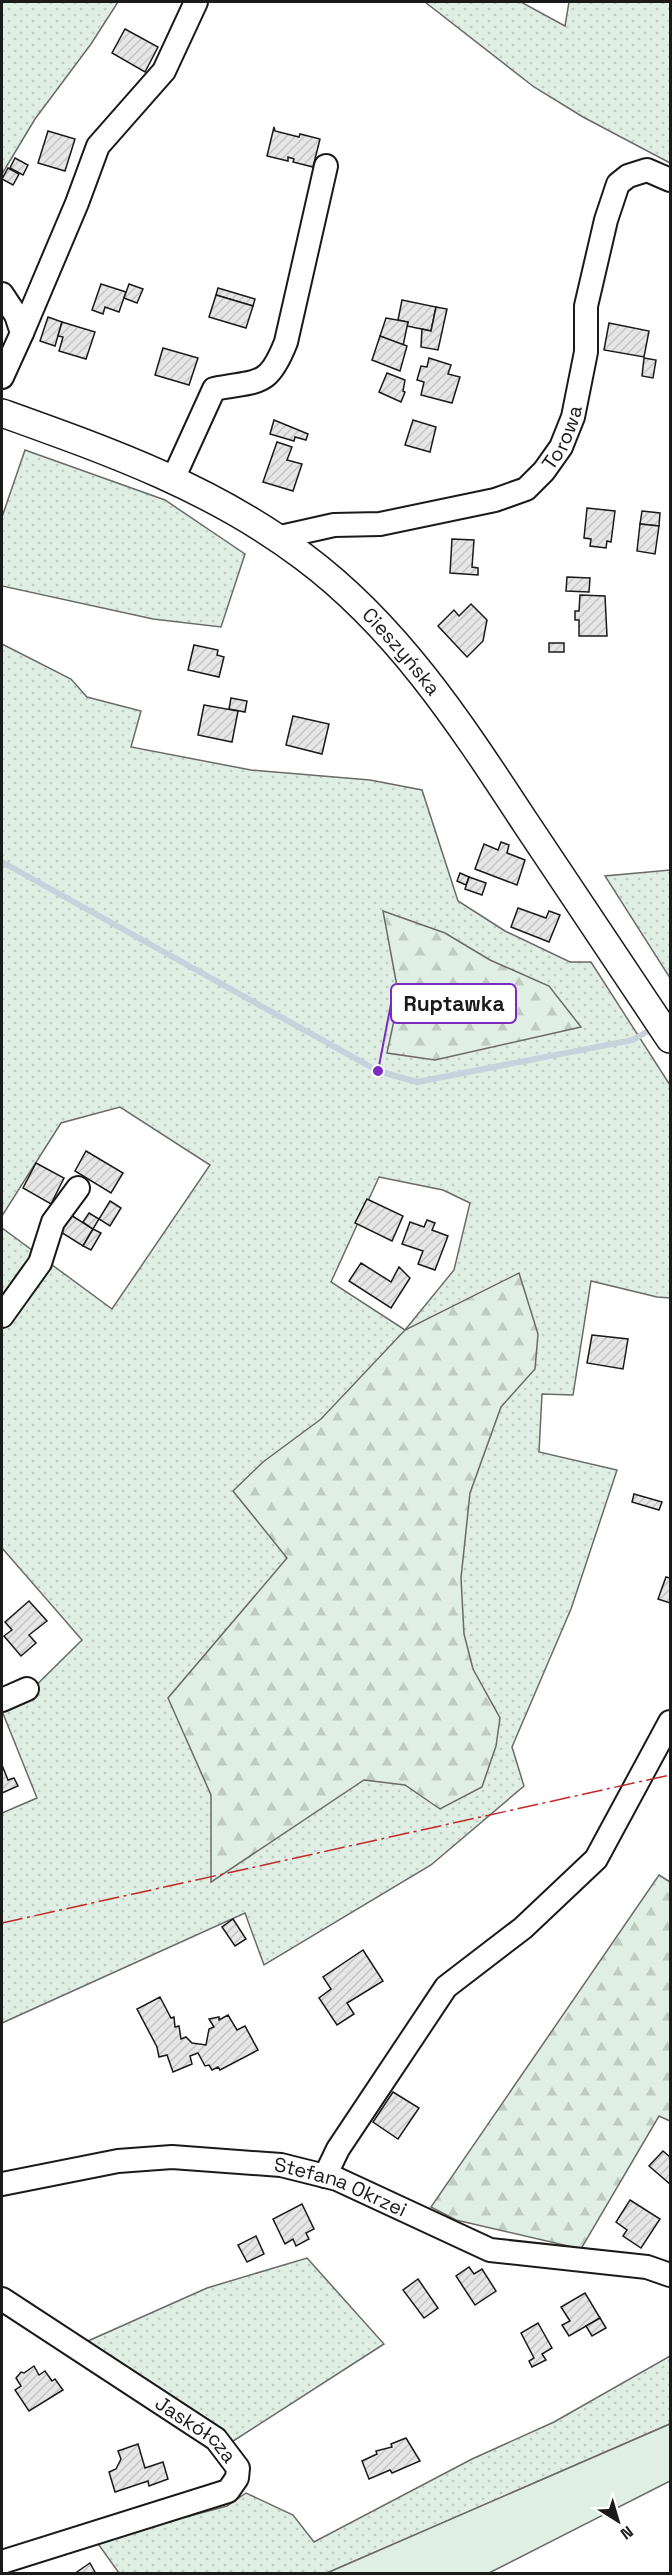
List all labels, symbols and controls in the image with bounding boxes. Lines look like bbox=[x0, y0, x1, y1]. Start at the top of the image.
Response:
street label: Torowa bbox=[536, 403, 588, 475]
street label: Cieszyńska bbox=[357, 602, 446, 701]
callout: Ruptawka bbox=[391, 984, 516, 1023]
text: Ruptawka bbox=[403, 990, 505, 1017]
street label: Stefana Okrzei bbox=[273, 2152, 411, 2223]
street label: Jaskółcza bbox=[150, 2390, 242, 2468]
north arrow bbox=[588, 2491, 648, 2551]
text: N bbox=[616, 2521, 637, 2544]

